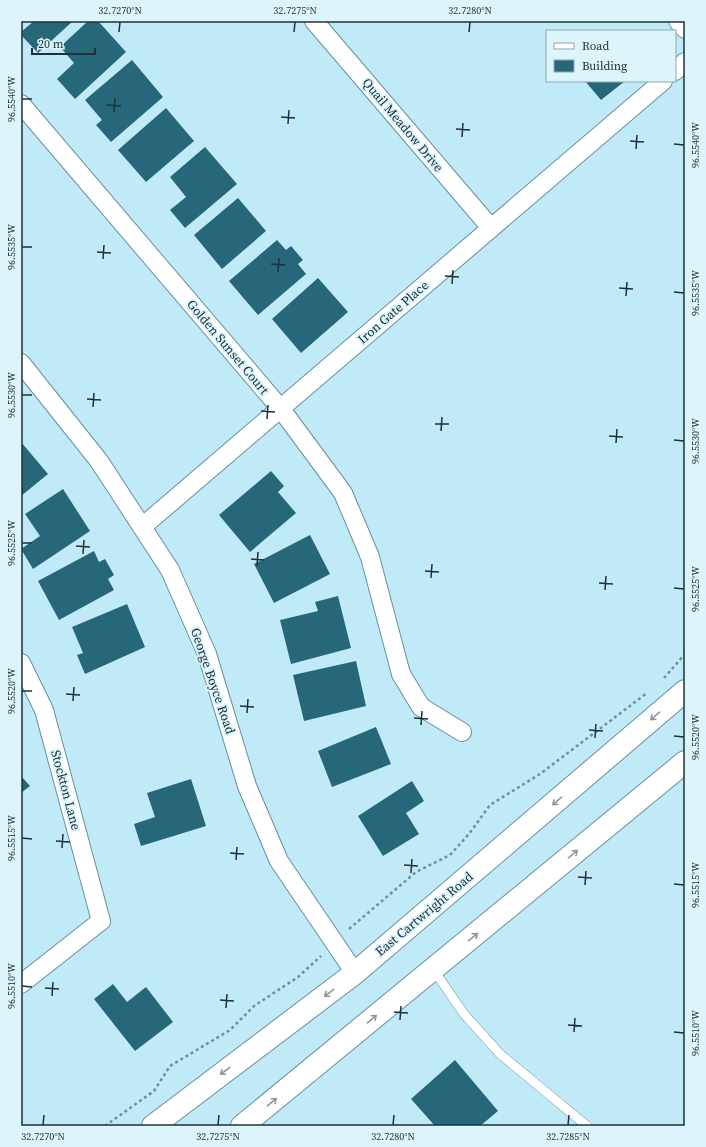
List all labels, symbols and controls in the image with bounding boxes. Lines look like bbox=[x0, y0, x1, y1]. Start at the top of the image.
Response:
text: 32.7270°N bbox=[98, 4, 142, 17]
text: 32.7275°N bbox=[273, 4, 317, 17]
text: 32.7280°N bbox=[448, 4, 492, 17]
scale bar bbox=[32, 30, 95, 56]
legend bbox=[546, 30, 676, 82]
text: 20 m bbox=[38, 36, 64, 52]
text: Road bbox=[582, 38, 609, 54]
text: Building bbox=[582, 58, 627, 74]
street label: Quail Meadow Drive bbox=[359, 75, 448, 176]
text: 96.5540°W bbox=[5, 76, 18, 122]
text: 96.5540°W bbox=[689, 122, 702, 168]
text: 96.5535°W bbox=[5, 224, 18, 270]
text: 96.5535°W bbox=[689, 270, 702, 316]
street label: Iron Gate Place bbox=[354, 276, 432, 347]
street label: Golden Sunset Court bbox=[183, 296, 273, 399]
text: 96.5530°W bbox=[5, 372, 18, 418]
text: 96.5530°W bbox=[689, 418, 702, 464]
text: 96.5525°W bbox=[5, 520, 18, 566]
text: 96.5525°W bbox=[689, 566, 702, 612]
street label: George Boyce Road bbox=[187, 626, 239, 737]
text: 96.5520°W bbox=[5, 668, 18, 714]
one-way arrow bbox=[650, 712, 661, 721]
text: 96.5520°W bbox=[689, 714, 702, 760]
street label: Stockton Lane bbox=[47, 748, 85, 832]
one-way arrow bbox=[552, 796, 562, 806]
text: 96.5515°W bbox=[5, 815, 18, 861]
one-way arrow bbox=[568, 850, 579, 858]
text: 96.5515°W bbox=[689, 862, 702, 908]
street label: East Cartwright Road bbox=[372, 868, 477, 960]
one-way arrow bbox=[467, 932, 478, 941]
text: 96.5510°W bbox=[5, 963, 18, 1009]
one-way arrow bbox=[323, 988, 334, 997]
text: 96.5510°W bbox=[689, 1010, 702, 1056]
one-way arrow bbox=[367, 1015, 378, 1024]
one-way arrow bbox=[220, 1067, 231, 1076]
one-way arrow bbox=[267, 1097, 277, 1106]
text: 32.7270°N bbox=[21, 1130, 65, 1143]
text: 32.7275°N bbox=[196, 1130, 240, 1143]
text: 32.7280°N bbox=[371, 1130, 415, 1143]
text: 32.7285°N bbox=[546, 1130, 590, 1143]

